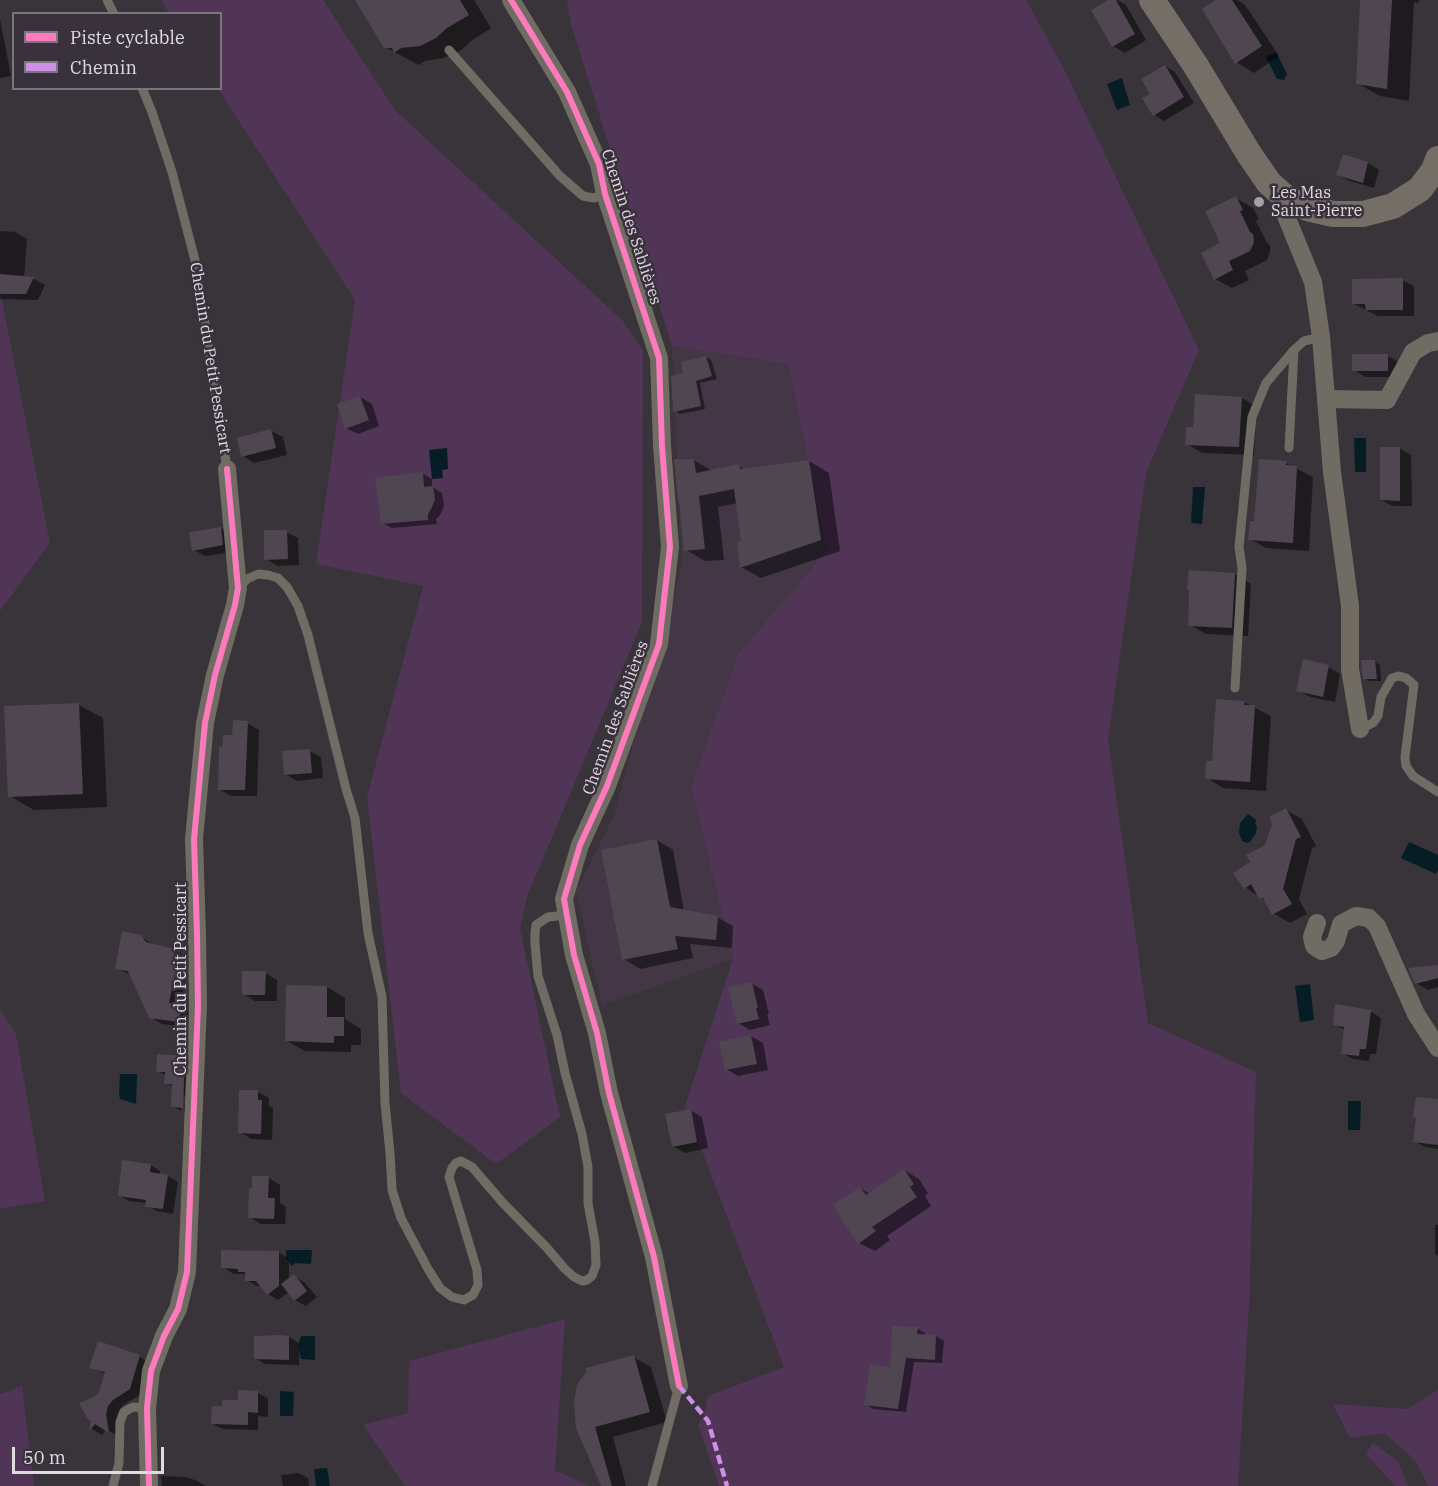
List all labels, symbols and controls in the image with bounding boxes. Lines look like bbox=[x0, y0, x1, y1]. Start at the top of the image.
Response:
legend bbox=[12, 12, 222, 90]
text: Piste cyclable bbox=[70, 26, 185, 49]
text: Chemin bbox=[70, 56, 137, 79]
street label: Chemin des Sablières bbox=[597, 147, 665, 307]
place label: Les Mas Saint-Pierre bbox=[1271, 183, 1362, 221]
marker: Les Mas Saint-Pierre bbox=[1252, 195, 1266, 209]
street label: Chemin du Petit Pessicart bbox=[185, 261, 235, 455]
street label: Chemin des Sablières bbox=[579, 638, 653, 798]
street label: Chemin du Petit Pessicart bbox=[171, 882, 191, 1076]
scale bar bbox=[15, 1435, 166, 1473]
text: 50 m bbox=[23, 1446, 66, 1469]

